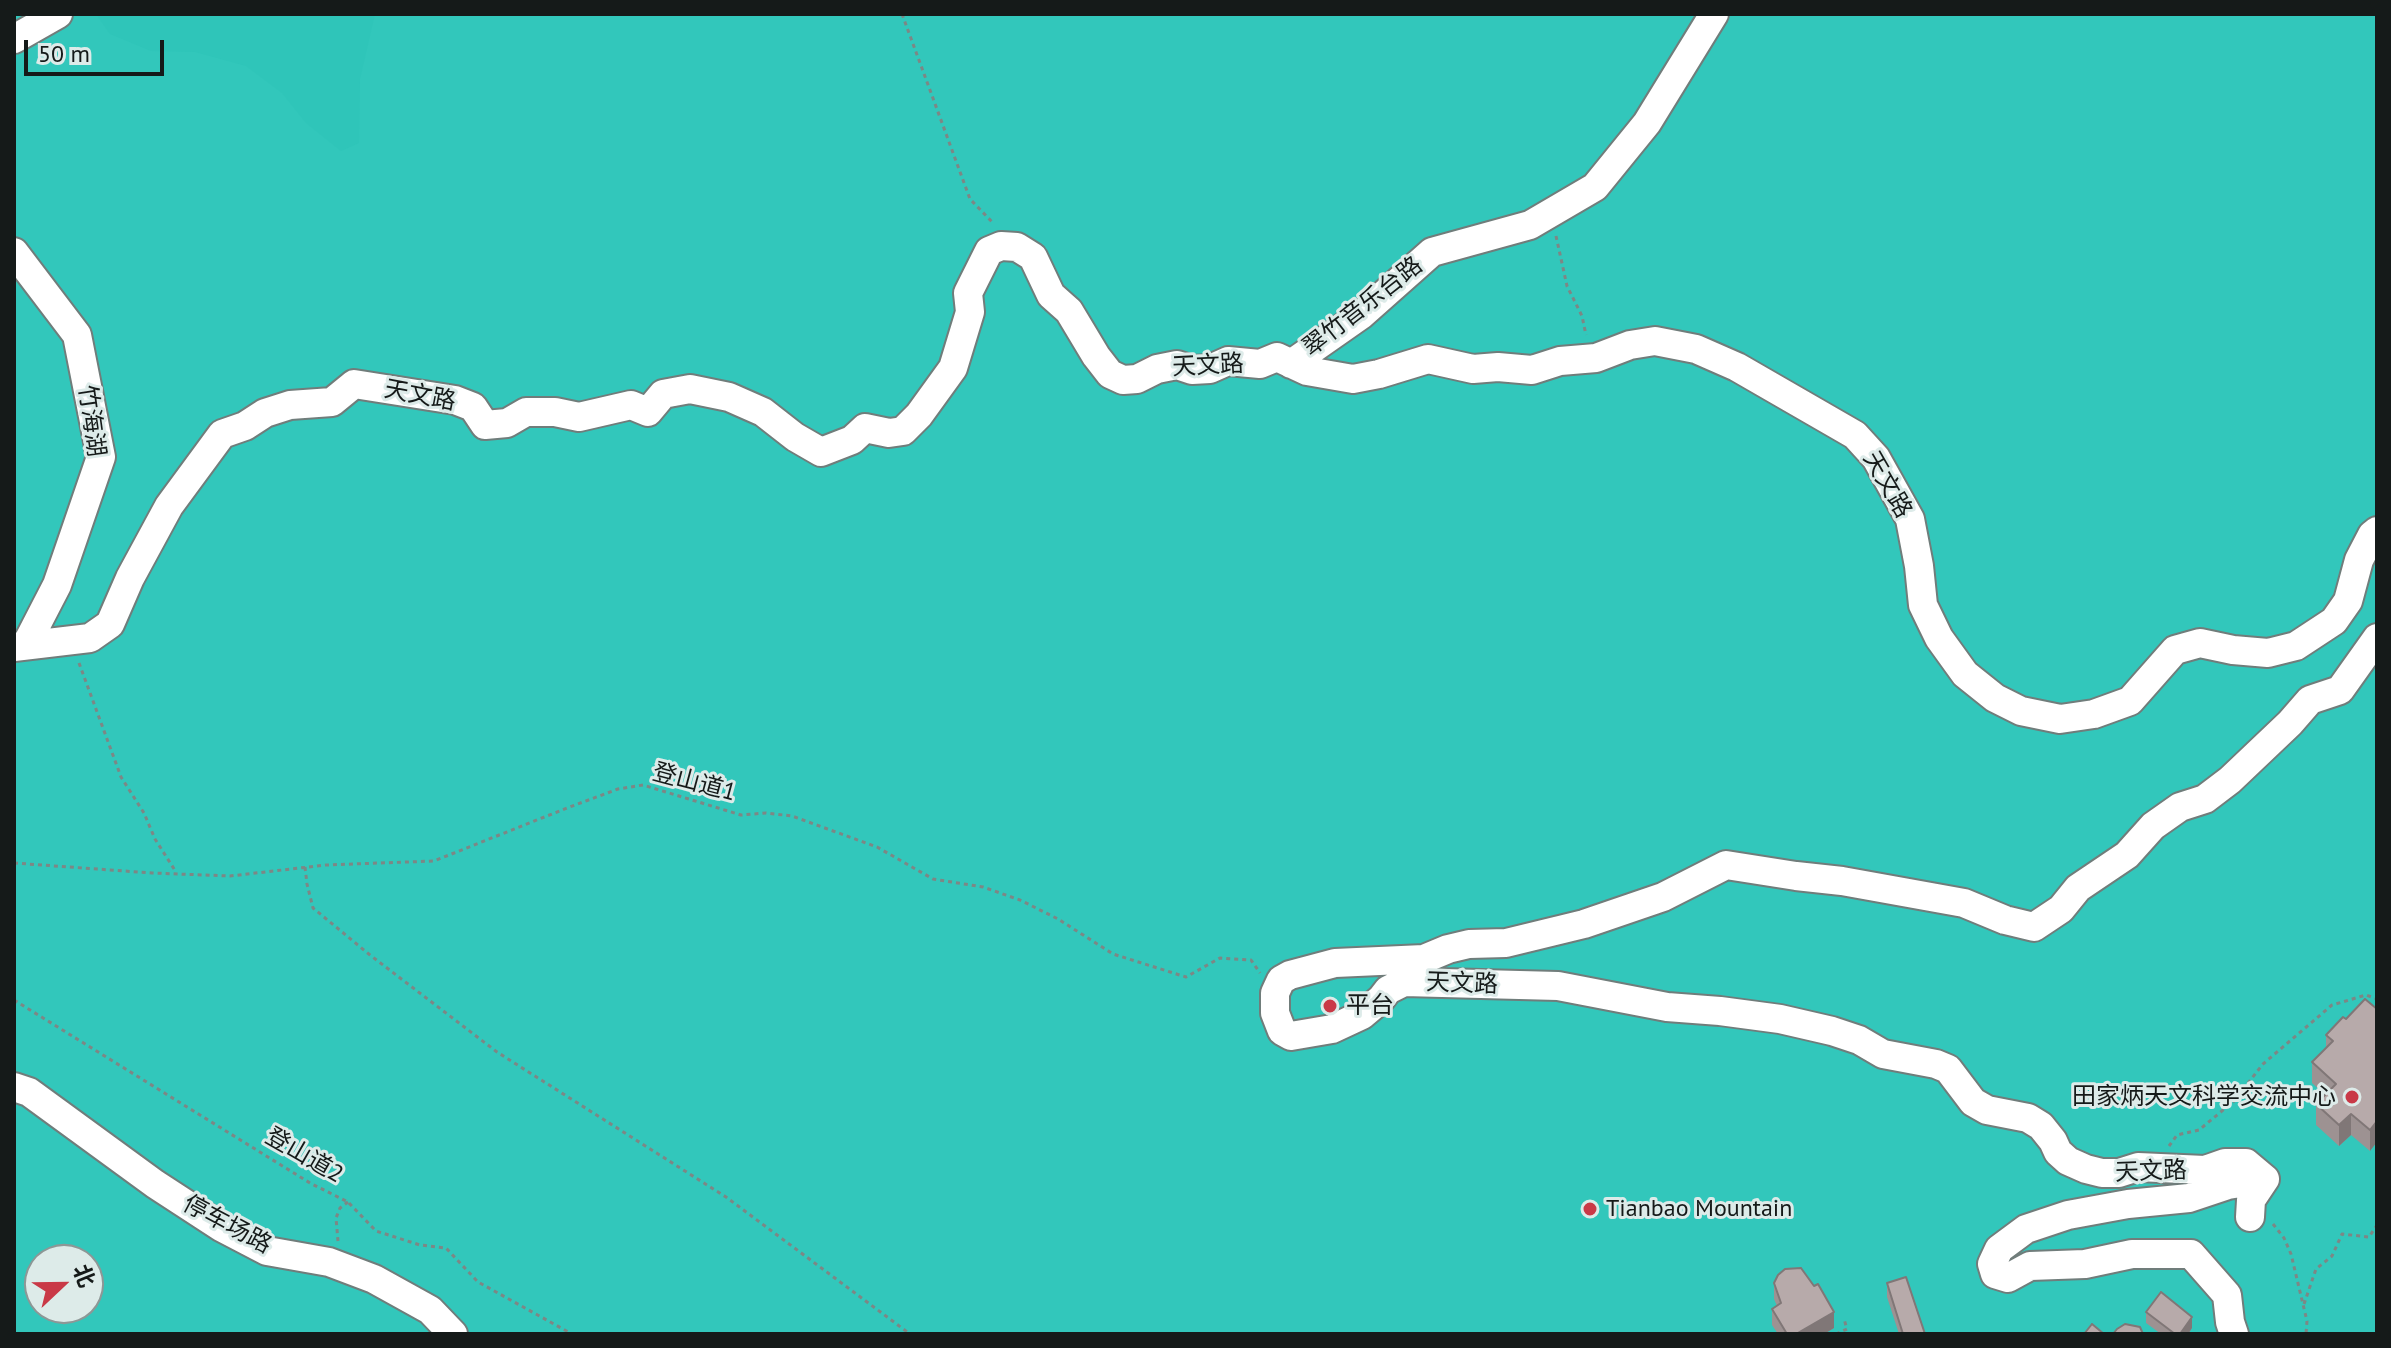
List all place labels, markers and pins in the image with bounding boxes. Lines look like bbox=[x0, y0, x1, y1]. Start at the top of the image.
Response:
place label: 平台 bbox=[1346, 992, 1394, 1020]
marker: 平台 bbox=[1321, 997, 1339, 1015]
place label: 田家炳天文科学交流中心 bbox=[2072, 1083, 2336, 1111]
marker: 田家炳天文科学交流中心 bbox=[2343, 1088, 2361, 1106]
place label: Tianbao Mountain bbox=[1606, 1195, 1792, 1223]
marker: Tianbao Mountain bbox=[1581, 1200, 1599, 1218]

